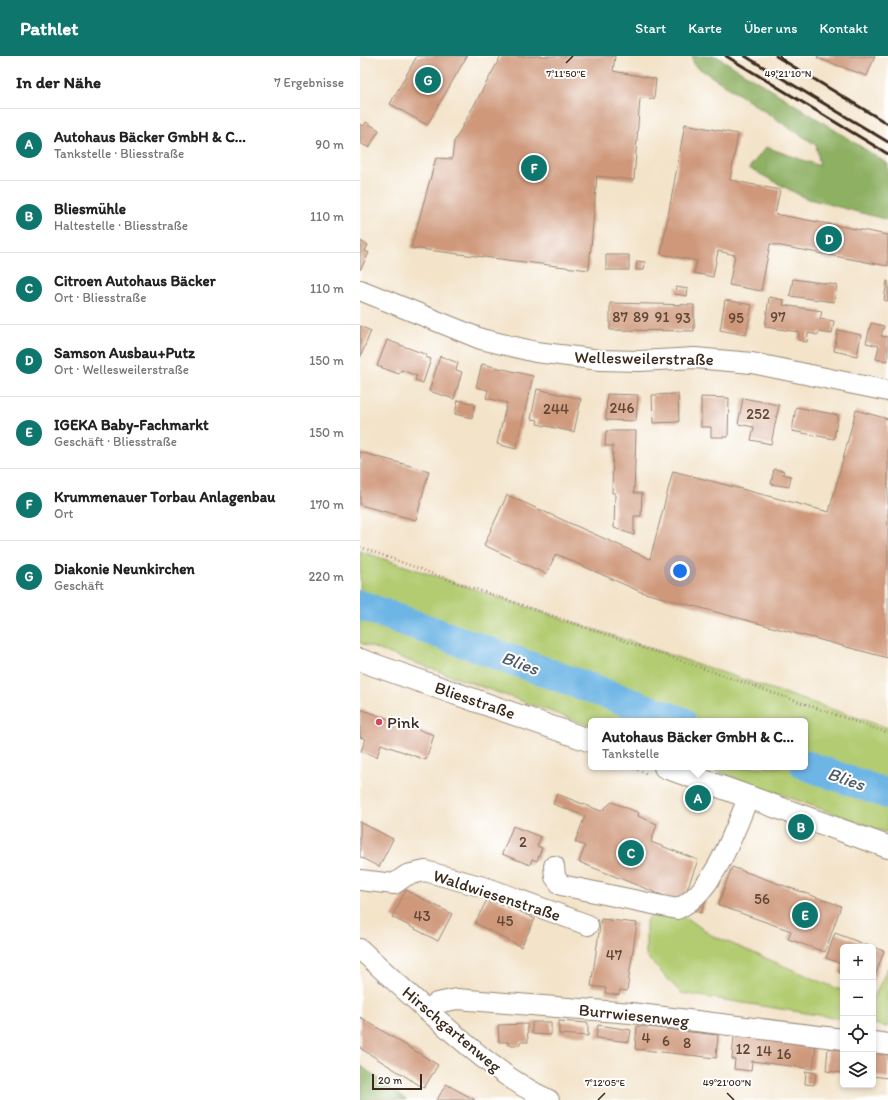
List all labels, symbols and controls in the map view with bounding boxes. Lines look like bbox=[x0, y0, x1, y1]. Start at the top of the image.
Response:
text: Pathlet bbox=[20, 17, 78, 40]
text: Start bbox=[635, 20, 666, 37]
text: Karte bbox=[688, 20, 722, 37]
text: Über uns bbox=[744, 20, 797, 37]
text: Kontakt bbox=[819, 20, 868, 37]
pin: G bbox=[415, 65, 441, 95]
text: 7°11'50"E bbox=[546, 67, 586, 80]
text: 49°21'10"N bbox=[764, 67, 812, 80]
text: In der Nähe bbox=[16, 72, 101, 92]
text: 7 Ergebnisse bbox=[274, 75, 344, 90]
text: Autohaus Bäcker GmbH & C... bbox=[54, 128, 246, 146]
text: A bbox=[25, 137, 33, 152]
text: 90 m bbox=[315, 137, 344, 152]
text: Tankstelle · Bliesstraße bbox=[54, 146, 184, 161]
pin: F bbox=[521, 153, 547, 183]
text: Bliesmühle bbox=[54, 200, 126, 218]
text: B bbox=[25, 209, 33, 224]
text: 110 m bbox=[310, 209, 344, 224]
text: Haltestelle · Bliesstraße bbox=[54, 218, 188, 233]
pin: D bbox=[816, 224, 842, 254]
text: Citroen Autohaus Bäcker bbox=[54, 272, 216, 290]
text: C bbox=[25, 281, 33, 296]
text: 110 m bbox=[310, 281, 344, 296]
text: Ort · Bliesstraße bbox=[54, 290, 146, 305]
house number: 87 bbox=[612, 308, 628, 326]
house number: 89 bbox=[633, 308, 649, 326]
house number: 91 bbox=[655, 308, 669, 326]
house number: 97 bbox=[770, 308, 786, 326]
house number: 93 bbox=[675, 309, 691, 327]
house number: 95 bbox=[728, 309, 744, 327]
text: Samson Ausbau+Putz bbox=[54, 344, 195, 362]
street label: Wellesweilerstraße bbox=[574, 347, 714, 369]
text: D bbox=[25, 353, 33, 368]
text: 150 m bbox=[309, 353, 344, 368]
text: Ort · Wellesweilerstraße bbox=[54, 362, 189, 377]
house number: 246 bbox=[610, 399, 634, 417]
house number: 244 bbox=[543, 400, 569, 418]
house number: 252 bbox=[746, 405, 770, 423]
text: IGEKA Baby-Fachmarkt bbox=[54, 416, 209, 434]
text: E bbox=[25, 425, 33, 440]
text: 150 m bbox=[309, 425, 344, 440]
text: Geschäft · Bliesstraße bbox=[54, 434, 177, 449]
text: Krummenauer Torbau Anlagenbau bbox=[54, 488, 275, 506]
text: F bbox=[26, 497, 32, 512]
text: 170 m bbox=[310, 497, 344, 512]
text: Ort bbox=[54, 506, 73, 521]
text: Diakonie Neunkirchen bbox=[54, 560, 195, 578]
your location bbox=[670, 561, 690, 581]
text: G bbox=[25, 569, 33, 584]
text: 220 m bbox=[308, 569, 344, 584]
text: Geschäft bbox=[54, 578, 104, 593]
water label: Blies bbox=[498, 646, 542, 680]
street label: Bliesstraße bbox=[432, 677, 518, 723]
place label: Pink bbox=[387, 712, 420, 732]
marker: Pink bbox=[374, 717, 384, 727]
popup bbox=[588, 718, 808, 770]
text: Autohaus Bäcker GmbH & C... bbox=[602, 728, 794, 746]
text: Tankstelle bbox=[602, 746, 659, 761]
water label: Blies bbox=[825, 762, 868, 796]
pin: A bbox=[685, 783, 711, 813]
pin: B bbox=[788, 812, 814, 842]
house number: 2 bbox=[519, 833, 527, 851]
pin: C bbox=[618, 838, 644, 868]
street label: Waldwiesenstraße bbox=[431, 865, 563, 925]
house number: 56 bbox=[754, 890, 770, 908]
pin: E bbox=[792, 900, 818, 930]
house number: 43 bbox=[413, 907, 431, 925]
house number: 45 bbox=[497, 912, 514, 930]
map controls bbox=[840, 944, 876, 1088]
button: + bbox=[840, 944, 876, 980]
house number: 47 bbox=[606, 946, 623, 964]
button: − bbox=[840, 980, 876, 1016]
street label: Hirschgartenweg bbox=[398, 982, 506, 1076]
street label: Burrwiesenweg bbox=[578, 999, 690, 1031]
button: locate bbox=[840, 1016, 876, 1052]
house number: 4 bbox=[641, 1029, 651, 1047]
house number: 6 bbox=[662, 1032, 670, 1050]
house number: 8 bbox=[683, 1034, 691, 1052]
house number: 12 bbox=[736, 1040, 751, 1058]
house number: 14 bbox=[756, 1042, 772, 1060]
house number: 16 bbox=[777, 1045, 792, 1063]
button: layers bbox=[840, 1052, 876, 1088]
scale bar bbox=[372, 1072, 422, 1091]
text: 20 m bbox=[378, 1074, 402, 1087]
text: 7°12'05"E bbox=[585, 1076, 626, 1089]
text: 49°21'00"N bbox=[703, 1076, 752, 1089]

